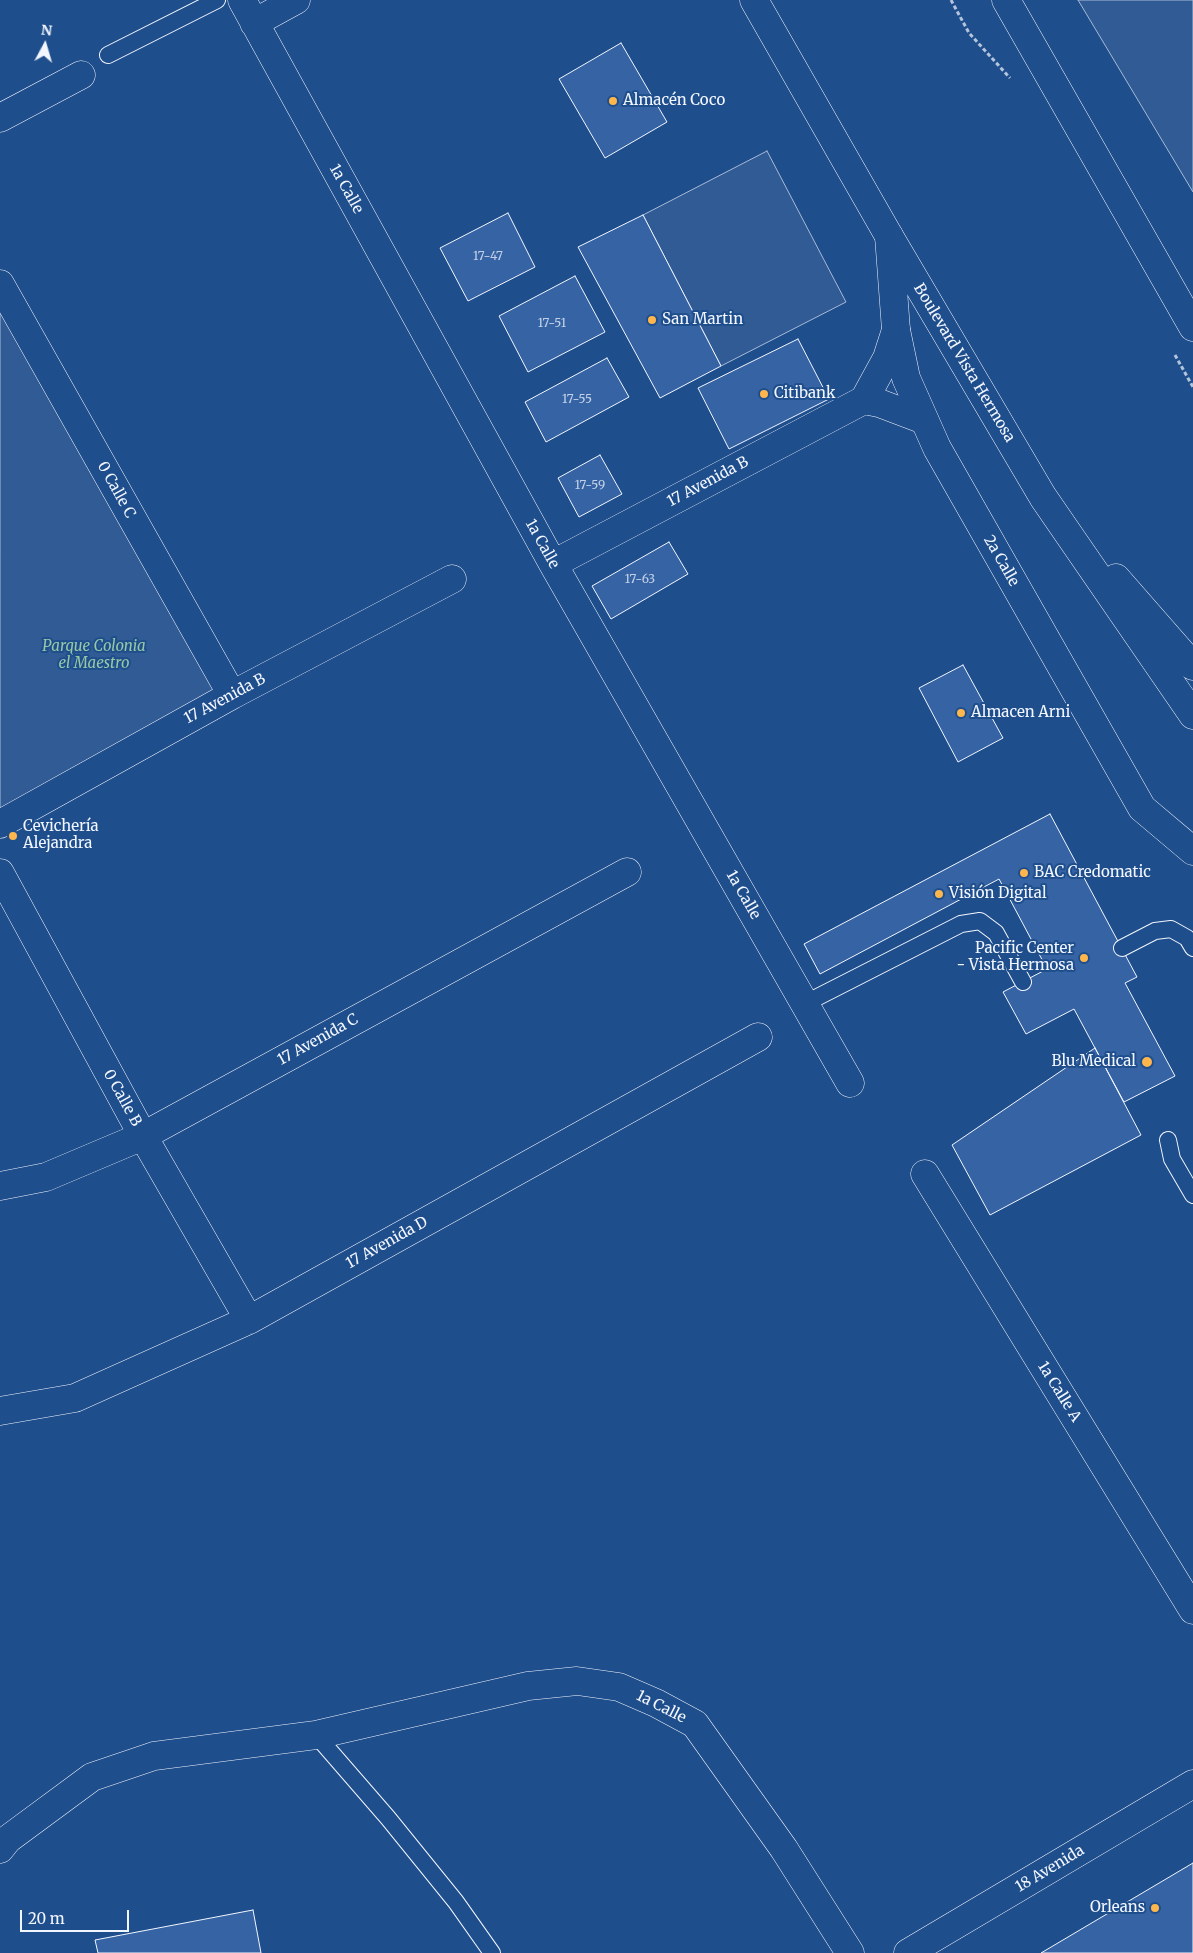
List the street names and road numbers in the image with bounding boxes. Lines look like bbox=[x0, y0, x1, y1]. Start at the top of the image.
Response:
street label: 1a Calle bbox=[325, 161, 367, 217]
street label: Boulevard Vista Hermosa bbox=[909, 280, 1019, 446]
street label: 17 Avenida B bbox=[664, 453, 752, 511]
street label: 0 Calle C bbox=[93, 459, 139, 521]
street label: 1a Calle bbox=[521, 516, 563, 572]
street label: 2a Calle bbox=[979, 532, 1023, 590]
street label: 17 Avenida B bbox=[181, 670, 269, 728]
street label: 1a Calle bbox=[722, 867, 764, 923]
street label: 17 Avenida C bbox=[275, 1011, 361, 1069]
street label: 0 Calle B bbox=[99, 1067, 145, 1129]
street label: 17 Avenida D bbox=[343, 1213, 431, 1273]
street label: 1a Calle A bbox=[1033, 1359, 1085, 1425]
street label: 1a Calle bbox=[633, 1687, 689, 1727]
street label: 18 Avenida bbox=[1013, 1842, 1087, 1896]

